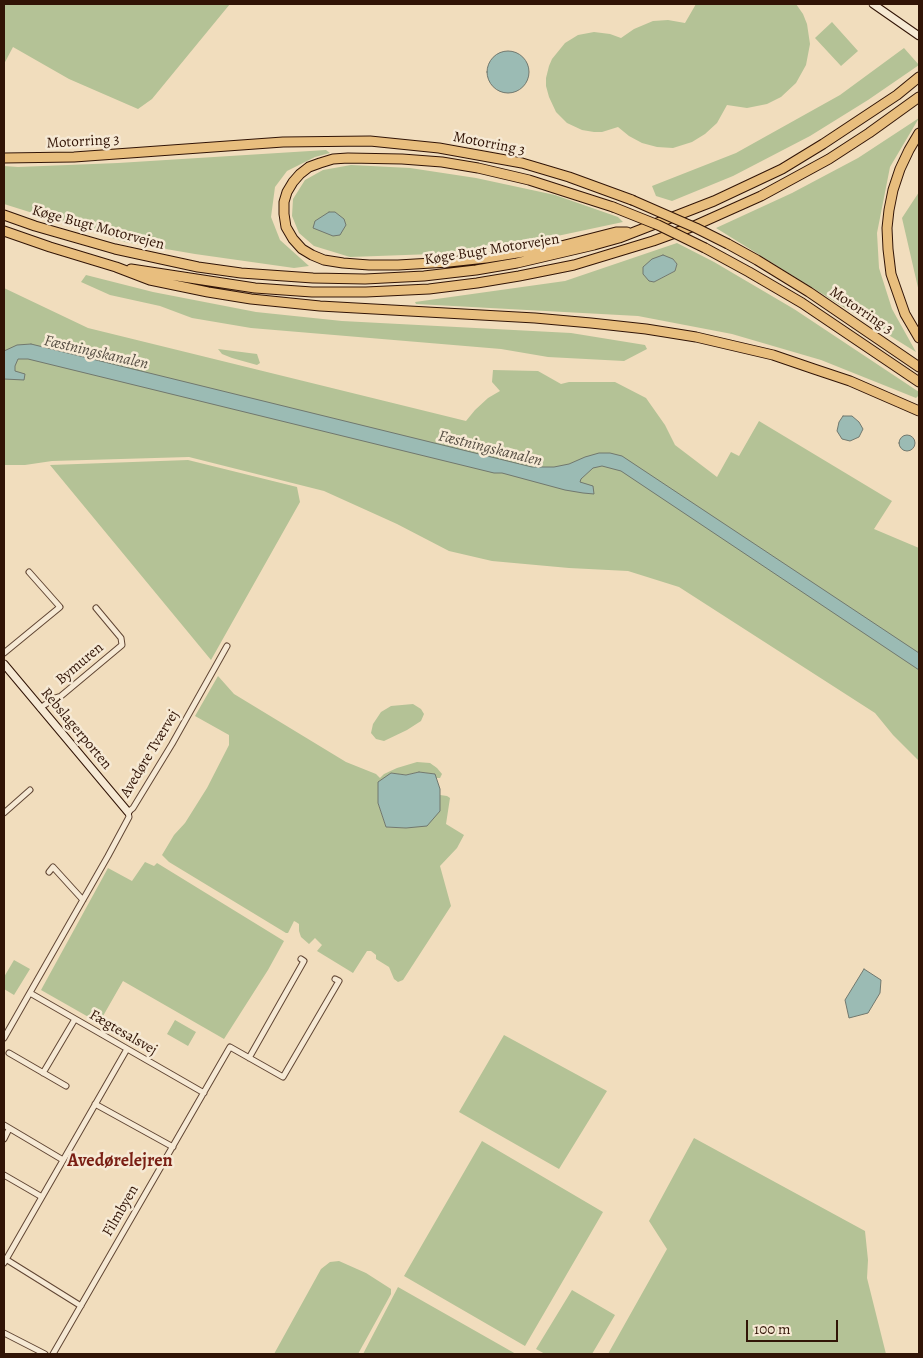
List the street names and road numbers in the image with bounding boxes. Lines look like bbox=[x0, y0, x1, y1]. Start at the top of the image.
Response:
street label: Motorring 3 bbox=[451, 128, 527, 160]
street label: Motorring 3 bbox=[46, 131, 120, 153]
street label: Køge Bugt Motorvejen bbox=[30, 202, 166, 254]
street label: Køge Bugt Motorvejen bbox=[423, 230, 561, 270]
street label: Motorring 3 bbox=[826, 283, 896, 339]
street label: Bymuren bbox=[53, 639, 107, 689]
street label: Rebslagerporten bbox=[37, 685, 115, 773]
street label: Avedøre Tværvej bbox=[117, 707, 183, 801]
street label: Fægtesalsvej bbox=[86, 1006, 160, 1060]
street label: Filmbyen bbox=[99, 1182, 143, 1240]

